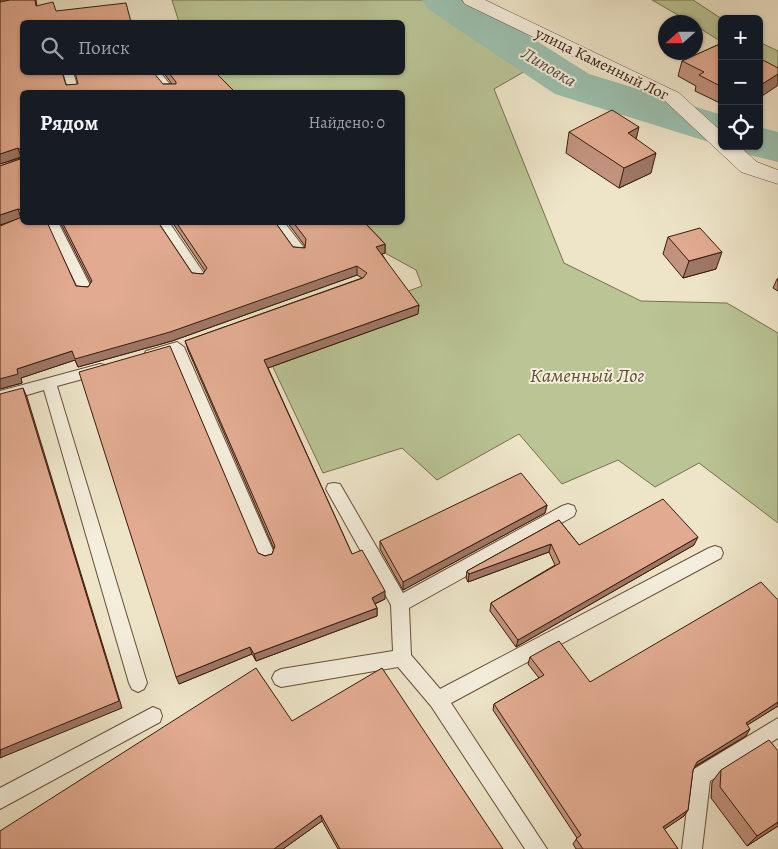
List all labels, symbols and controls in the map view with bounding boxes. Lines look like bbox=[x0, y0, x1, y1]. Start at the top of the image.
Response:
north arrow bbox=[658, 15, 703, 60]
map controls bbox=[718, 15, 763, 150]
button: + bbox=[718, 15, 763, 60]
search box bbox=[20, 20, 405, 75]
street label: улица Каменный Лог bbox=[531, 22, 673, 106]
icon: search bbox=[38, 34, 66, 62]
text: Поиск bbox=[78, 35, 130, 61]
water label: Липовка bbox=[516, 41, 581, 93]
button: − bbox=[718, 60, 763, 105]
button: locate bbox=[718, 105, 763, 150]
text: Рядом bbox=[40, 109, 98, 137]
text: Найдено: 0 bbox=[308, 112, 385, 134]
park label: Каменный Лог bbox=[530, 362, 644, 389]

